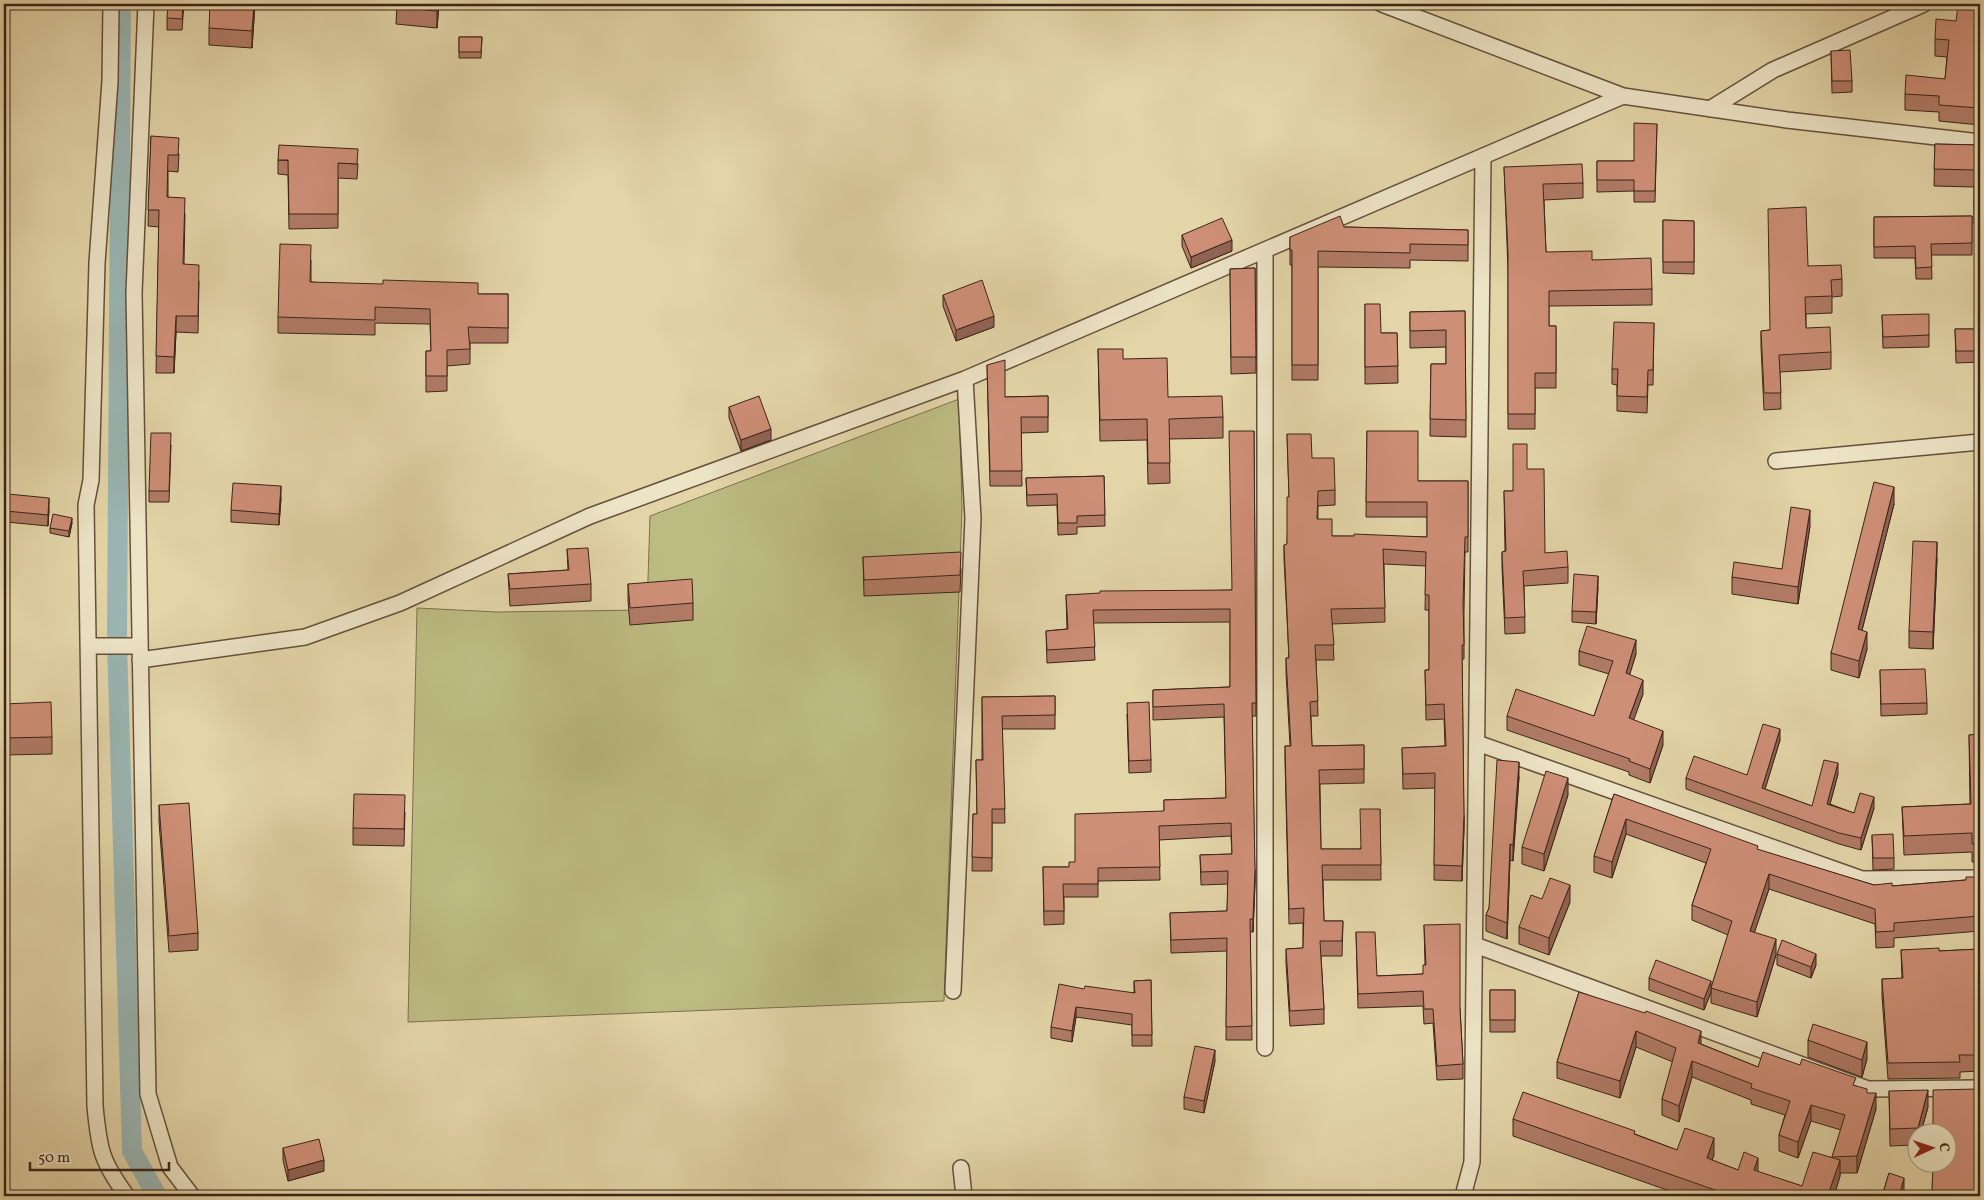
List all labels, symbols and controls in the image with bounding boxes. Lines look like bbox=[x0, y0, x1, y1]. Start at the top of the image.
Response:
north arrow bbox=[1906, 1122, 1956, 1172]
scale bar bbox=[30, 1140, 169, 1172]
text: С bbox=[1934, 1142, 1953, 1152]
text: 50 m bbox=[38, 1148, 70, 1169]

